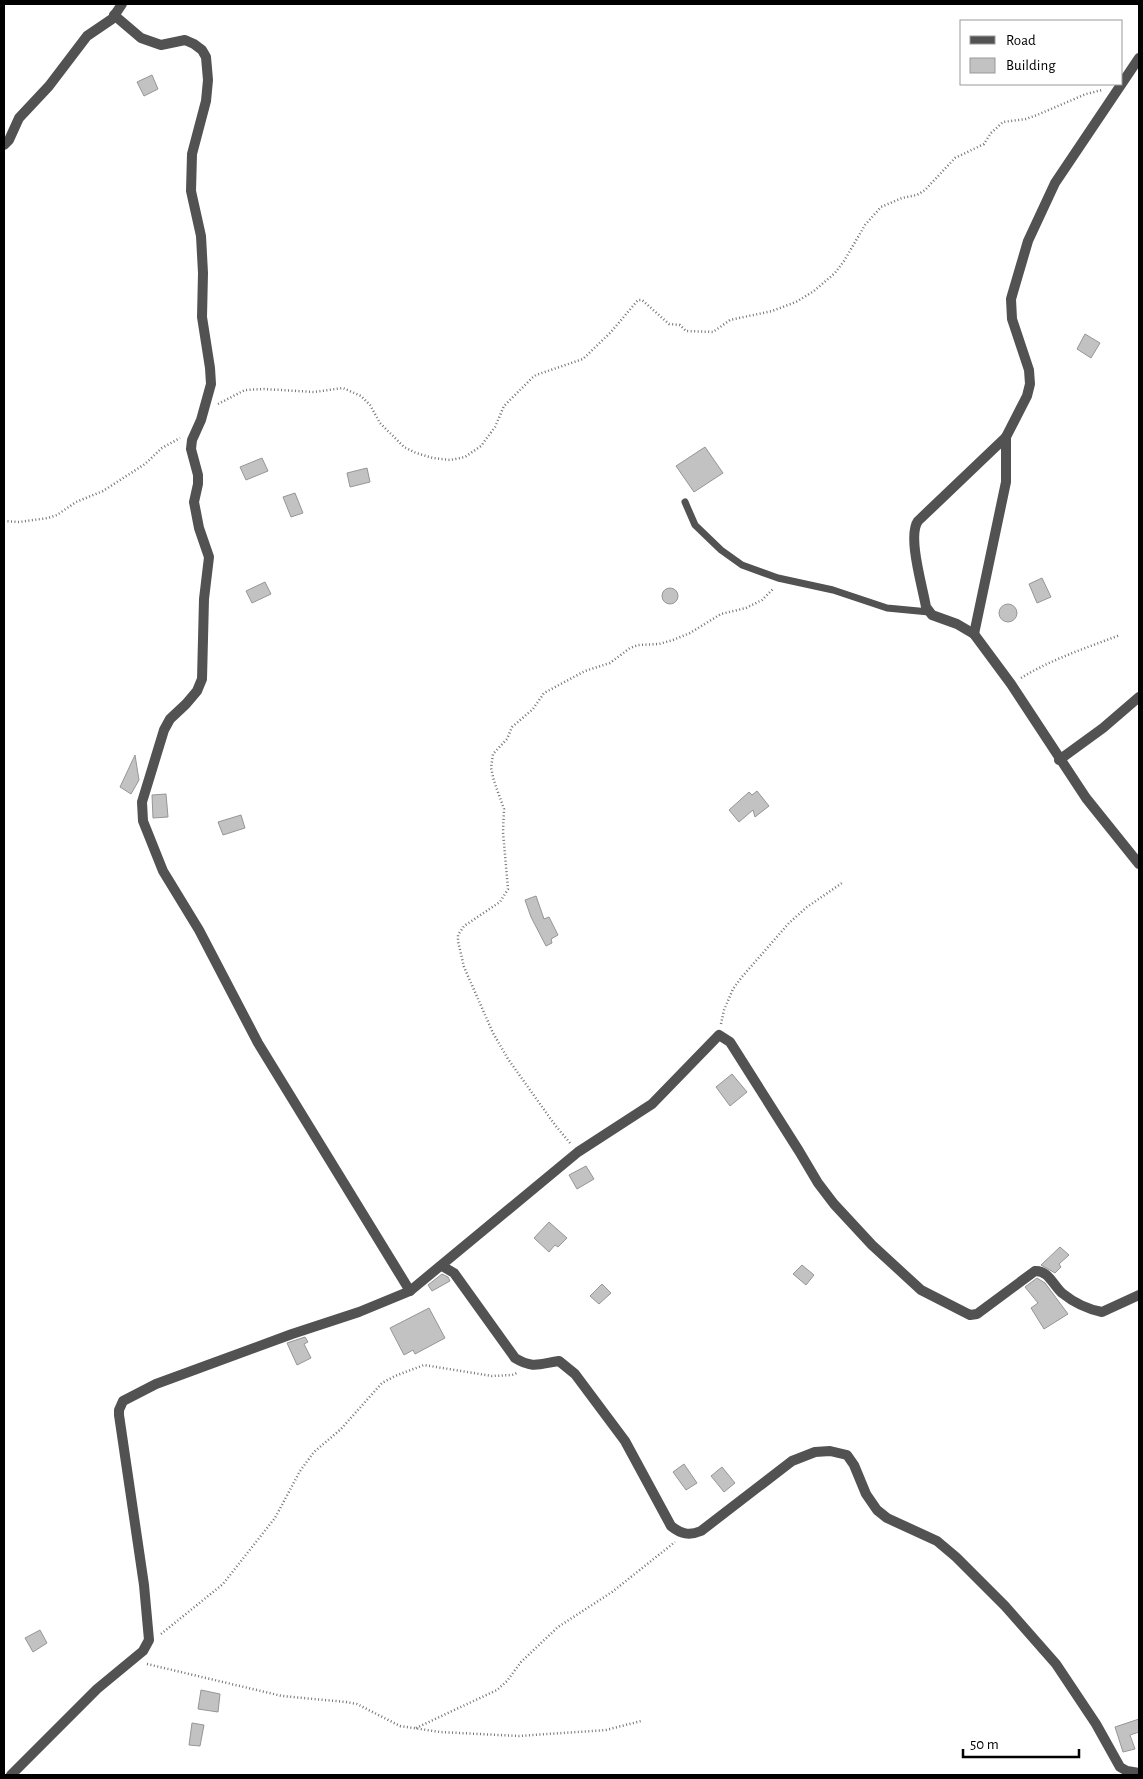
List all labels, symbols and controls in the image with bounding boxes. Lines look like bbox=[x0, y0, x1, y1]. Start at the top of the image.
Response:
legend bbox=[960, 20, 1123, 85]
text: Road bbox=[1006, 33, 1036, 48]
text: Building bbox=[1006, 58, 1056, 73]
scale bar bbox=[963, 1726, 1079, 1758]
text: 50 m bbox=[970, 1737, 999, 1752]

